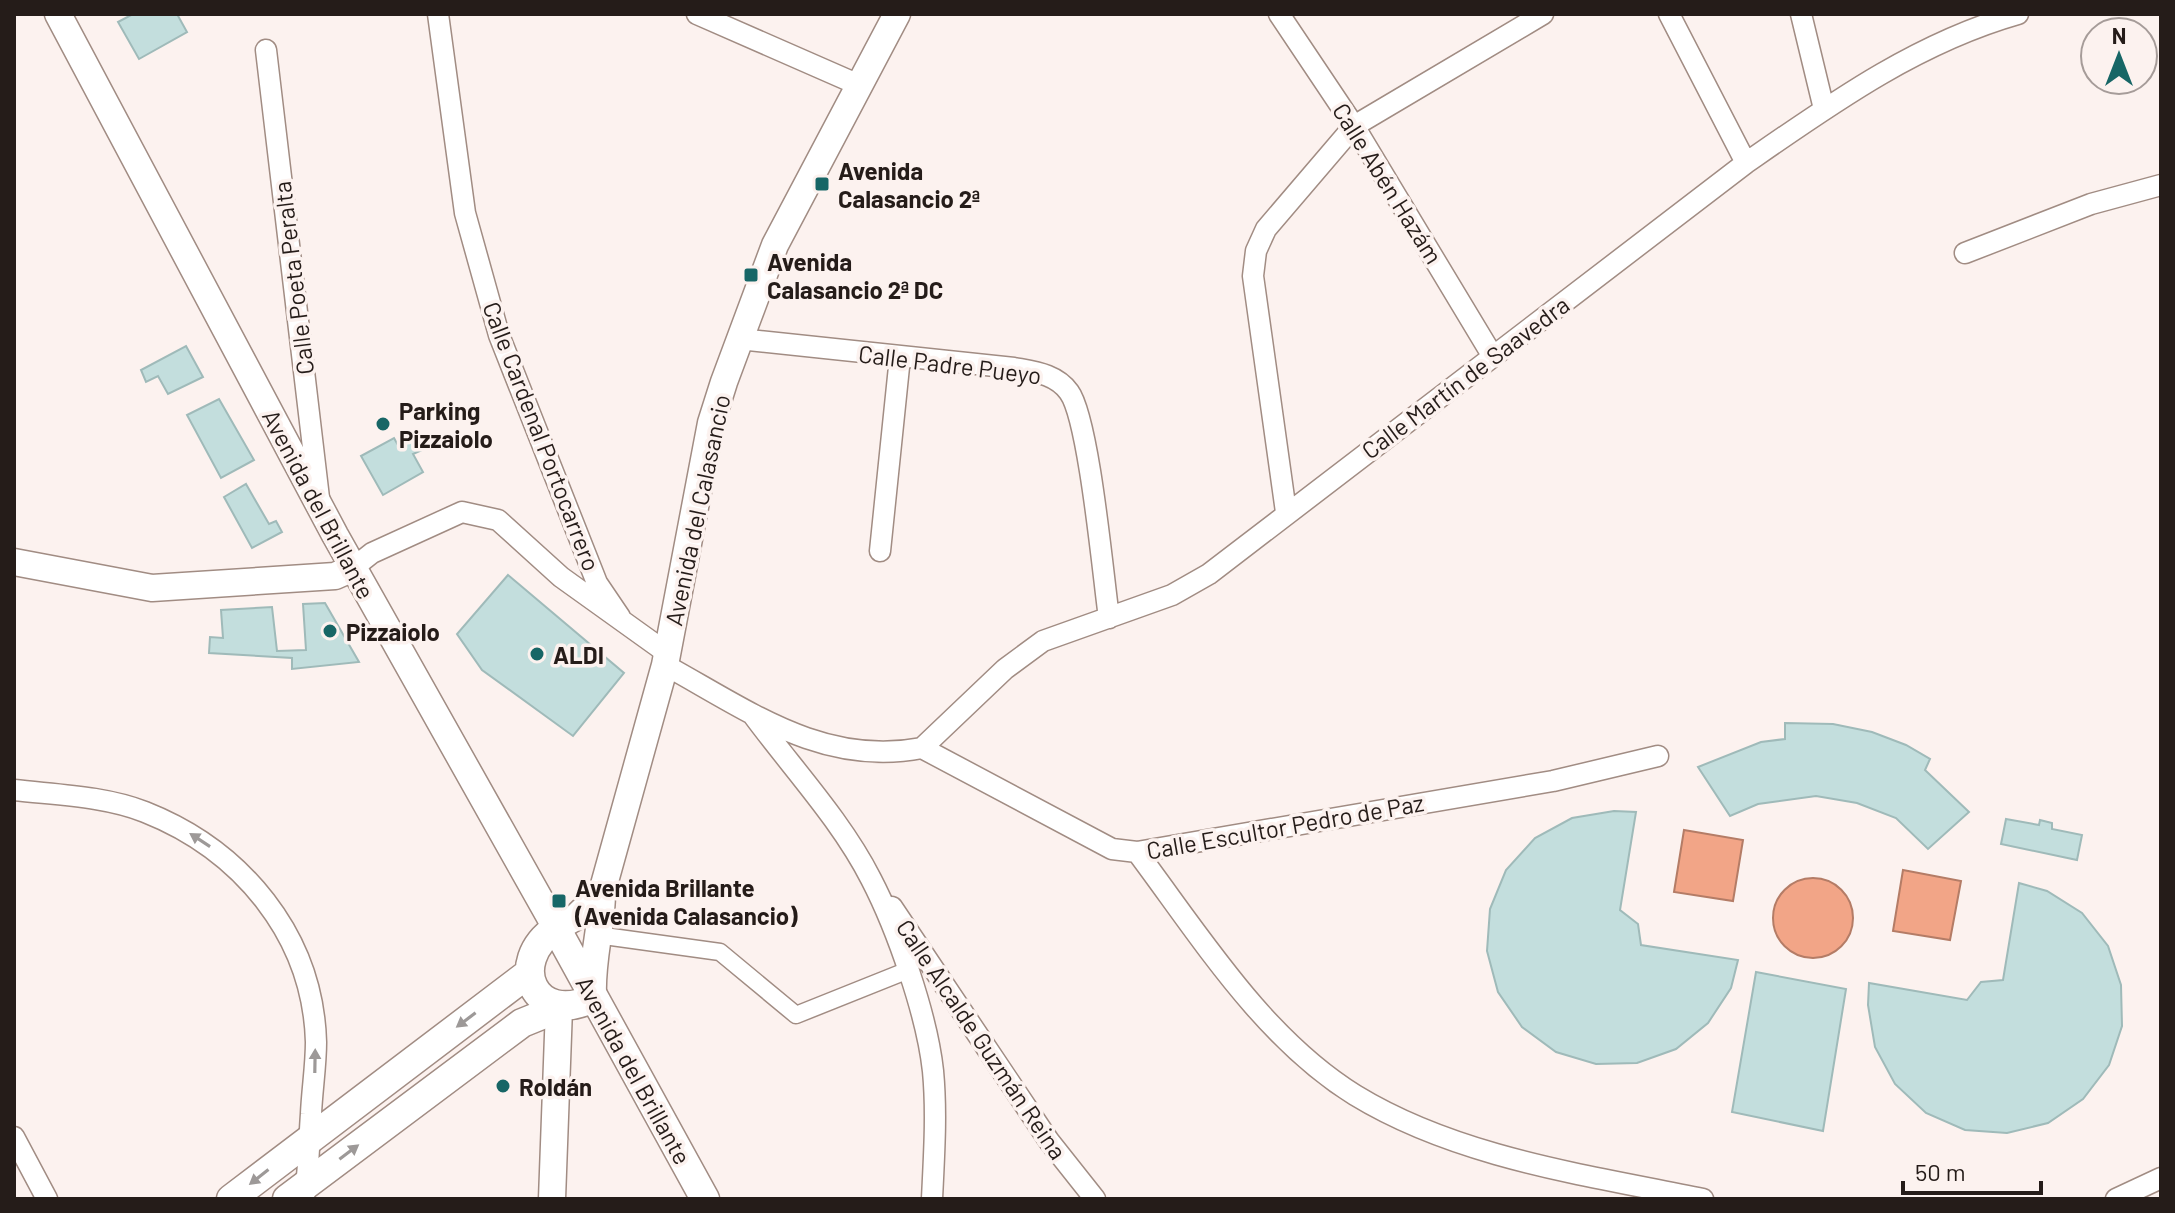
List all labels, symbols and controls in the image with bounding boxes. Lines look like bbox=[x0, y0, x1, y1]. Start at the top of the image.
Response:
north arrow bbox=[2079, 16, 2159, 96]
text: N bbox=[2112, 22, 2126, 48]
street label: Calle Abén Hazám bbox=[1327, 97, 1449, 269]
place label: Avenida Calasancio 2ª bbox=[838, 156, 980, 213]
marker: Avenida Calasancio 2ª bbox=[813, 175, 831, 193]
street label: Calle Poeta Peralta bbox=[267, 180, 319, 376]
place label: Avenida Calasancio 2ª DC bbox=[767, 247, 943, 304]
marker: Avenida Calasancio 2ª DC bbox=[742, 266, 760, 284]
street label: Calle Martín de Saavedra bbox=[1356, 290, 1574, 464]
street label: Calle Cardenal Portocarrero bbox=[477, 297, 607, 575]
street label: Calle Padre Pueyo bbox=[857, 338, 1043, 390]
street label: Avenida del Calasancio bbox=[658, 392, 736, 628]
place label: Parking Pizzaiolo bbox=[399, 396, 493, 453]
street label: Avenida del Brillante bbox=[257, 404, 381, 604]
marker: Parking Pizzaiolo bbox=[374, 415, 392, 433]
place label: Pizzaiolo bbox=[346, 617, 440, 646]
marker: Pizzaiolo bbox=[321, 622, 339, 640]
place label: ALDI bbox=[553, 640, 604, 669]
marker: ALDI bbox=[528, 645, 546, 663]
street label: Calle Escultor Pedro de Paz bbox=[1144, 787, 1426, 865]
one-way arrow bbox=[190, 833, 211, 848]
place label: Avenida Brillante (Avenida Calasancio) bbox=[574, 873, 798, 930]
marker: Avenida Brillante (Avenida Calasancio) bbox=[550, 892, 568, 910]
street label: Calle Alcalde Guzmán Reina bbox=[891, 914, 1073, 1164]
street label: Avenida del Brillante bbox=[570, 971, 698, 1169]
one-way arrow bbox=[456, 1012, 477, 1028]
one-way arrow bbox=[309, 1048, 321, 1073]
place label: Roldán bbox=[519, 1072, 592, 1101]
marker: Roldán bbox=[494, 1077, 512, 1095]
one-way arrow bbox=[339, 1144, 360, 1160]
scale bar bbox=[1903, 1145, 2041, 1195]
text: 50 m bbox=[1915, 1157, 1966, 1186]
one-way arrow bbox=[249, 1169, 269, 1185]

